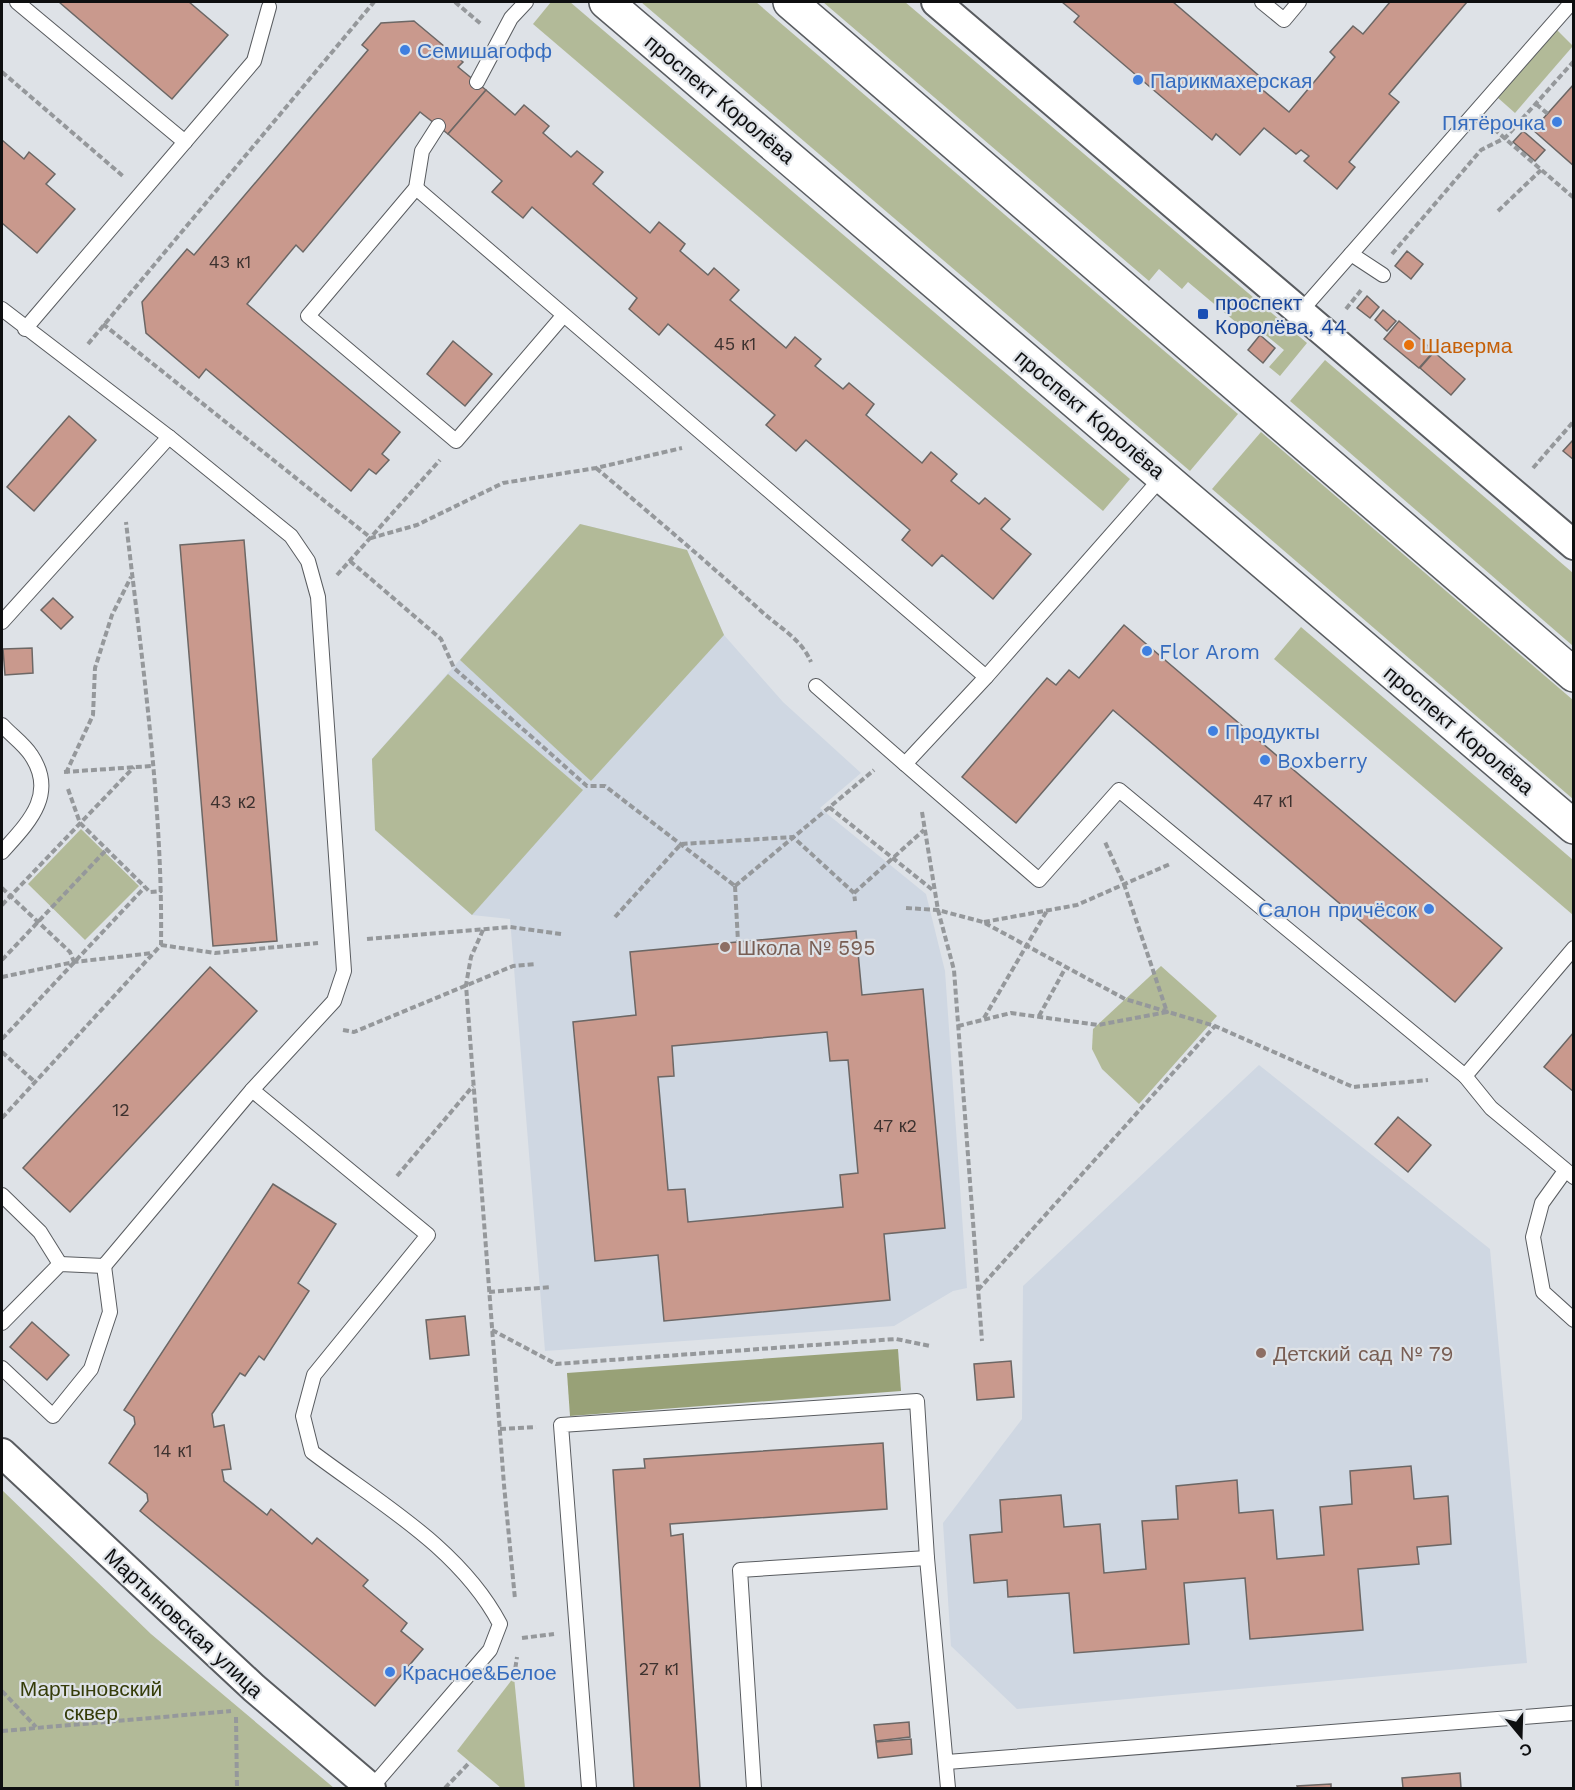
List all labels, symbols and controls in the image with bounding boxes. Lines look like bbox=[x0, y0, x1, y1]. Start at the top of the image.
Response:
street label: проспект Королёва bbox=[640, 29, 800, 169]
place label: Семишагофф bbox=[417, 38, 552, 63]
marker: Семишагофф bbox=[398, 43, 412, 57]
place label: Парикмахерская bbox=[1150, 68, 1312, 93]
marker: Парикмахерская bbox=[1131, 73, 1145, 87]
place label: Пятёрочка bbox=[1442, 110, 1545, 135]
marker: Пятёрочка bbox=[1550, 115, 1564, 129]
house number: 43 к1 bbox=[209, 251, 251, 272]
place label: проспект Королёва, 44 bbox=[1215, 290, 1347, 339]
marker: проспект Королёва, 44 bbox=[1196, 307, 1210, 321]
house number: 45 к1 bbox=[714, 333, 756, 354]
place label: Шаверма bbox=[1421, 333, 1513, 358]
marker: Шаверма bbox=[1402, 338, 1416, 352]
street label: проспект Королёва bbox=[1010, 344, 1170, 484]
place label: Flor Arom bbox=[1159, 639, 1260, 664]
marker: Flor Arom bbox=[1140, 644, 1154, 658]
street label: проспект Королёва bbox=[1379, 660, 1539, 800]
place label: Продукты bbox=[1225, 719, 1320, 744]
marker: Продукты bbox=[1206, 724, 1220, 738]
place label: Boxberry bbox=[1277, 748, 1367, 773]
marker: Boxberry bbox=[1258, 753, 1272, 767]
house number: 47 к1 bbox=[1253, 790, 1293, 811]
house number: 43 к2 bbox=[210, 791, 256, 812]
place label: Салон причёсок bbox=[1258, 897, 1418, 922]
marker: Салон причёсок bbox=[1422, 902, 1436, 916]
place label: Школа № 595 bbox=[737, 935, 876, 960]
marker: Школа № 595 bbox=[718, 940, 732, 954]
house number: 12 bbox=[112, 1099, 130, 1120]
house number: 47 к2 bbox=[873, 1115, 917, 1136]
place label: Детский сад № 79 bbox=[1273, 1341, 1454, 1366]
marker: Детский сад № 79 bbox=[1254, 1346, 1268, 1360]
house number: 14 к1 bbox=[153, 1440, 193, 1461]
street label: Мартыновская улица bbox=[100, 1543, 269, 1703]
house number: 27 к1 bbox=[639, 1658, 679, 1679]
place label: Красное&Белое bbox=[402, 1660, 557, 1685]
marker: Красное&Белое bbox=[383, 1665, 397, 1679]
park label: Мартыновский сквер bbox=[20, 1676, 162, 1725]
north arrow bbox=[1491, 1706, 1551, 1766]
text: С bbox=[1517, 1739, 1534, 1761]

